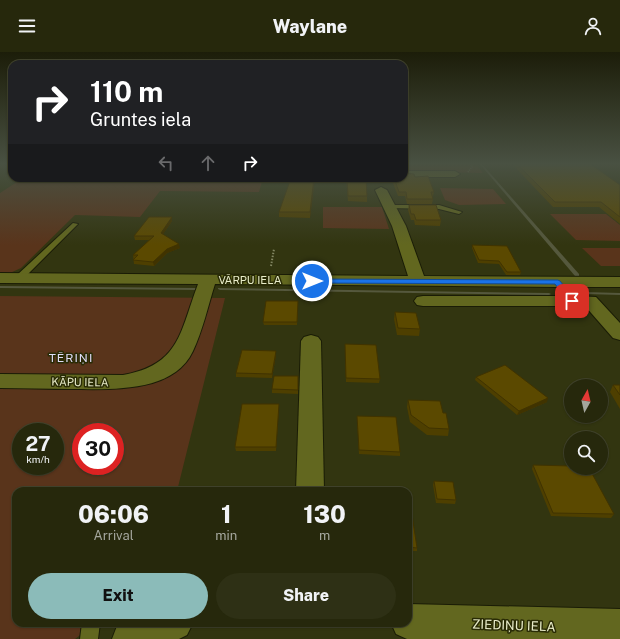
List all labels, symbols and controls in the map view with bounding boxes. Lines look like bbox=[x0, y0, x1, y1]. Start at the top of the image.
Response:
icon: menu bbox=[16, 15, 38, 37]
icon: person bbox=[582, 15, 604, 37]
text: Waylane bbox=[273, 16, 347, 37]
text: 110 m bbox=[90, 75, 163, 108]
icon: right bbox=[24, 76, 76, 128]
text: Gruntes iela bbox=[90, 109, 191, 130]
icon: left bbox=[155, 152, 177, 174]
icon: ahead bbox=[197, 152, 219, 174]
icon: right bbox=[239, 152, 261, 174]
position arrow bbox=[291, 260, 333, 302]
street label: VĀRPU IELA bbox=[218, 274, 282, 286]
pin bbox=[555, 284, 589, 318]
icon: arrive bbox=[561, 290, 583, 312]
district label: TĒRIŅI bbox=[49, 351, 93, 365]
street label: KĀPU IELA bbox=[51, 376, 109, 389]
north arrow bbox=[564, 379, 608, 423]
map controls bbox=[564, 379, 608, 475]
speed limit sign: 30 bbox=[72, 423, 124, 475]
button: search bbox=[564, 431, 608, 475]
text: 27 bbox=[25, 432, 51, 456]
text: km/h bbox=[26, 453, 50, 465]
text: 06:06 bbox=[78, 500, 149, 528]
text: 1 bbox=[221, 500, 231, 528]
text: 130 bbox=[303, 500, 346, 528]
text: Arrival bbox=[94, 528, 134, 543]
text: min bbox=[215, 528, 237, 543]
text: m bbox=[319, 528, 330, 543]
button: Exit bbox=[28, 573, 208, 619]
button: Share bbox=[216, 573, 396, 619]
street label: ZIEDIŅU IELA bbox=[472, 617, 556, 634]

